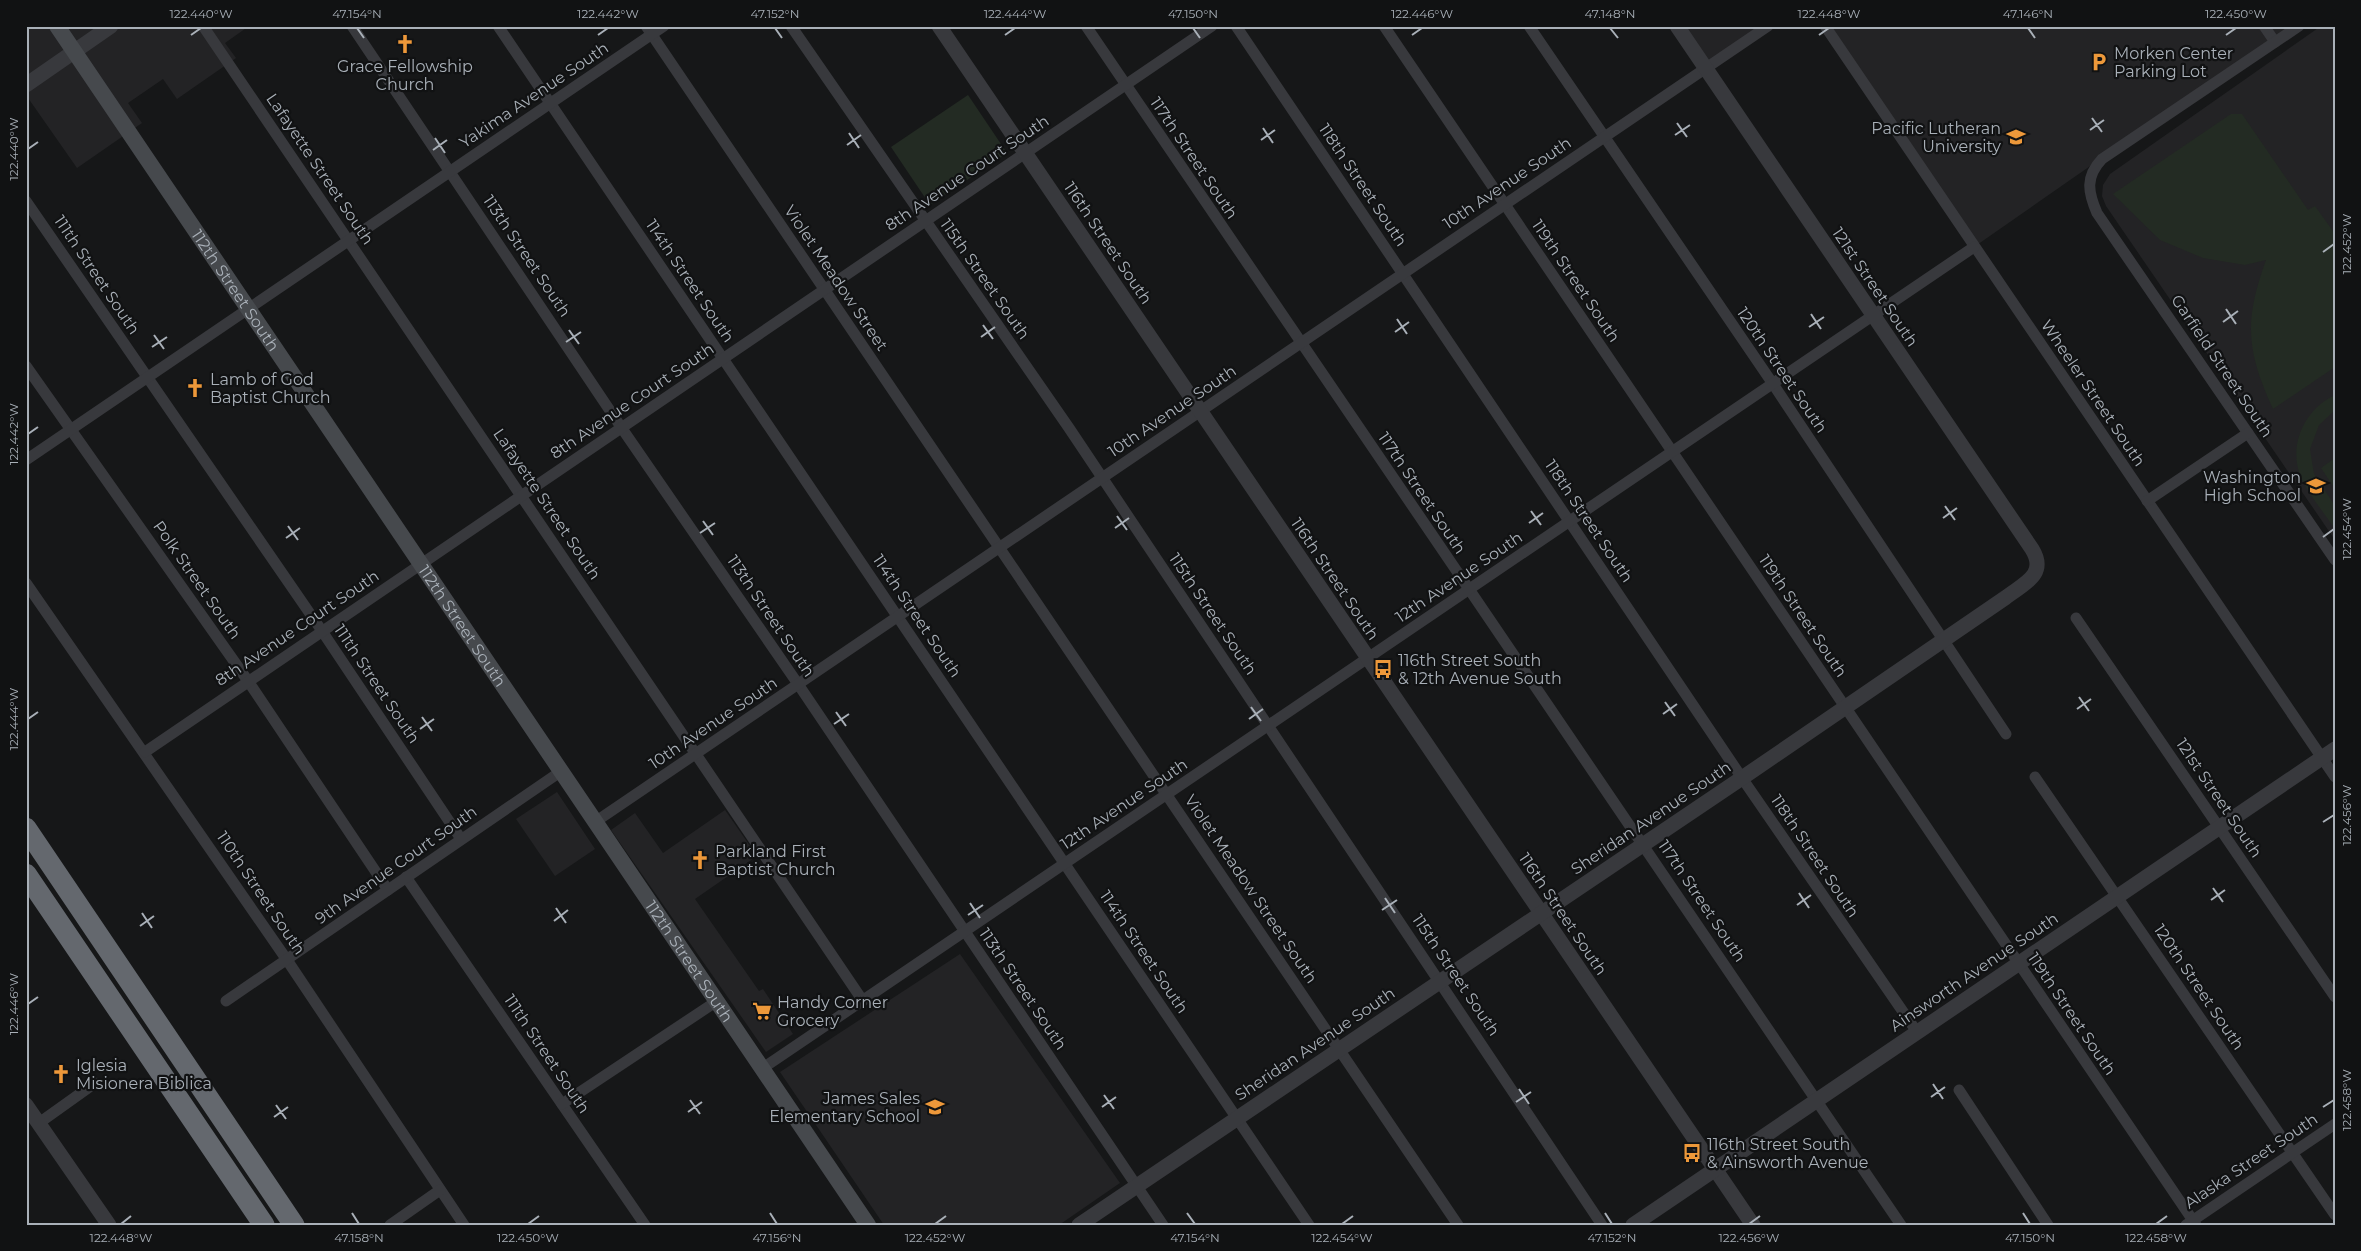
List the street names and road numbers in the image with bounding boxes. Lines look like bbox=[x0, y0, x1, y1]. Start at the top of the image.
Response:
street label: Yakima Avenue South bbox=[456, 38, 612, 152]
street label: Lafayette Street South bbox=[262, 90, 378, 248]
street label: 117th Street South bbox=[1146, 94, 1242, 222]
street label: 8th Avenue Court South bbox=[882, 111, 1052, 235]
street label: 118th Street South bbox=[1315, 120, 1411, 250]
street label: 10th Avenue South bbox=[1439, 133, 1575, 233]
street label: 116th Street South bbox=[1060, 178, 1156, 308]
street label: 113th Street South bbox=[479, 192, 575, 320]
street label: Violet Meadow Street bbox=[780, 202, 892, 355]
street label: 111th Street South bbox=[50, 212, 144, 338]
street label: 115th Street South bbox=[936, 215, 1034, 343]
street label: 114th Street South bbox=[642, 216, 738, 346]
street label: 119th Street South bbox=[1528, 216, 1624, 346]
street label: 121st Street South bbox=[1828, 224, 1922, 350]
street label: 112th Street South bbox=[188, 226, 284, 355]
street label: Garfield Street South bbox=[2167, 291, 2277, 441]
street label: 120th Street South bbox=[1733, 304, 1831, 436]
street label: Wheeler Street South bbox=[2037, 316, 2149, 470]
street label: 8th Avenue Court South bbox=[547, 339, 717, 463]
street label: 10th Avenue South bbox=[1104, 361, 1240, 461]
street label: Lafayette Street South bbox=[489, 425, 605, 583]
street label: 117th Street South bbox=[1374, 429, 1470, 557]
street label: 118th Street South bbox=[1541, 456, 1637, 586]
street label: 116th Street South bbox=[1287, 514, 1383, 644]
street label: Polk Street South bbox=[149, 517, 245, 643]
street label: 12th Avenue South bbox=[1392, 527, 1526, 627]
street label: 115th Street South bbox=[1165, 550, 1261, 678]
street label: 114th Street South bbox=[869, 551, 965, 681]
street label: 119th Street South bbox=[1755, 551, 1851, 681]
street label: 113th Street South bbox=[723, 552, 819, 680]
street label: 112th Street South bbox=[415, 561, 511, 690]
street label: 8th Avenue Court South bbox=[212, 566, 382, 690]
street label: 111th Street South bbox=[330, 621, 424, 747]
street label: 10th Avenue South bbox=[645, 673, 781, 773]
street label: 121st Street South bbox=[2172, 735, 2266, 861]
street label: 12th Avenue South bbox=[1057, 754, 1191, 854]
street label: Sheridan Avenue South bbox=[1567, 757, 1735, 879]
street label: Violet Meadow Street South bbox=[1181, 791, 1321, 987]
street label: 118th Street South bbox=[1767, 791, 1863, 921]
street label: 9th Avenue Court South bbox=[311, 802, 481, 928]
street label: 110th Street South bbox=[213, 828, 309, 958]
street label: 117th Street South bbox=[1654, 837, 1750, 965]
street label: 116th Street South bbox=[1515, 849, 1611, 979]
street label: 114th Street South bbox=[1096, 887, 1192, 1017]
street label: 112th Street South bbox=[642, 897, 737, 1026]
street label: Ainsworth Avenue South bbox=[1886, 909, 2062, 1035]
street label: 115th Street South bbox=[1408, 911, 1504, 1039]
street label: 120th Street South bbox=[2150, 921, 2248, 1053]
street label: 113th Street South bbox=[975, 925, 1071, 1053]
street label: 119th Street South bbox=[2024, 949, 2120, 1079]
street label: Sheridan Avenue South bbox=[1231, 983, 1399, 1105]
street label: 111th Street South bbox=[500, 991, 594, 1117]
street label: Alaska Street South bbox=[2181, 1109, 2321, 1213]

